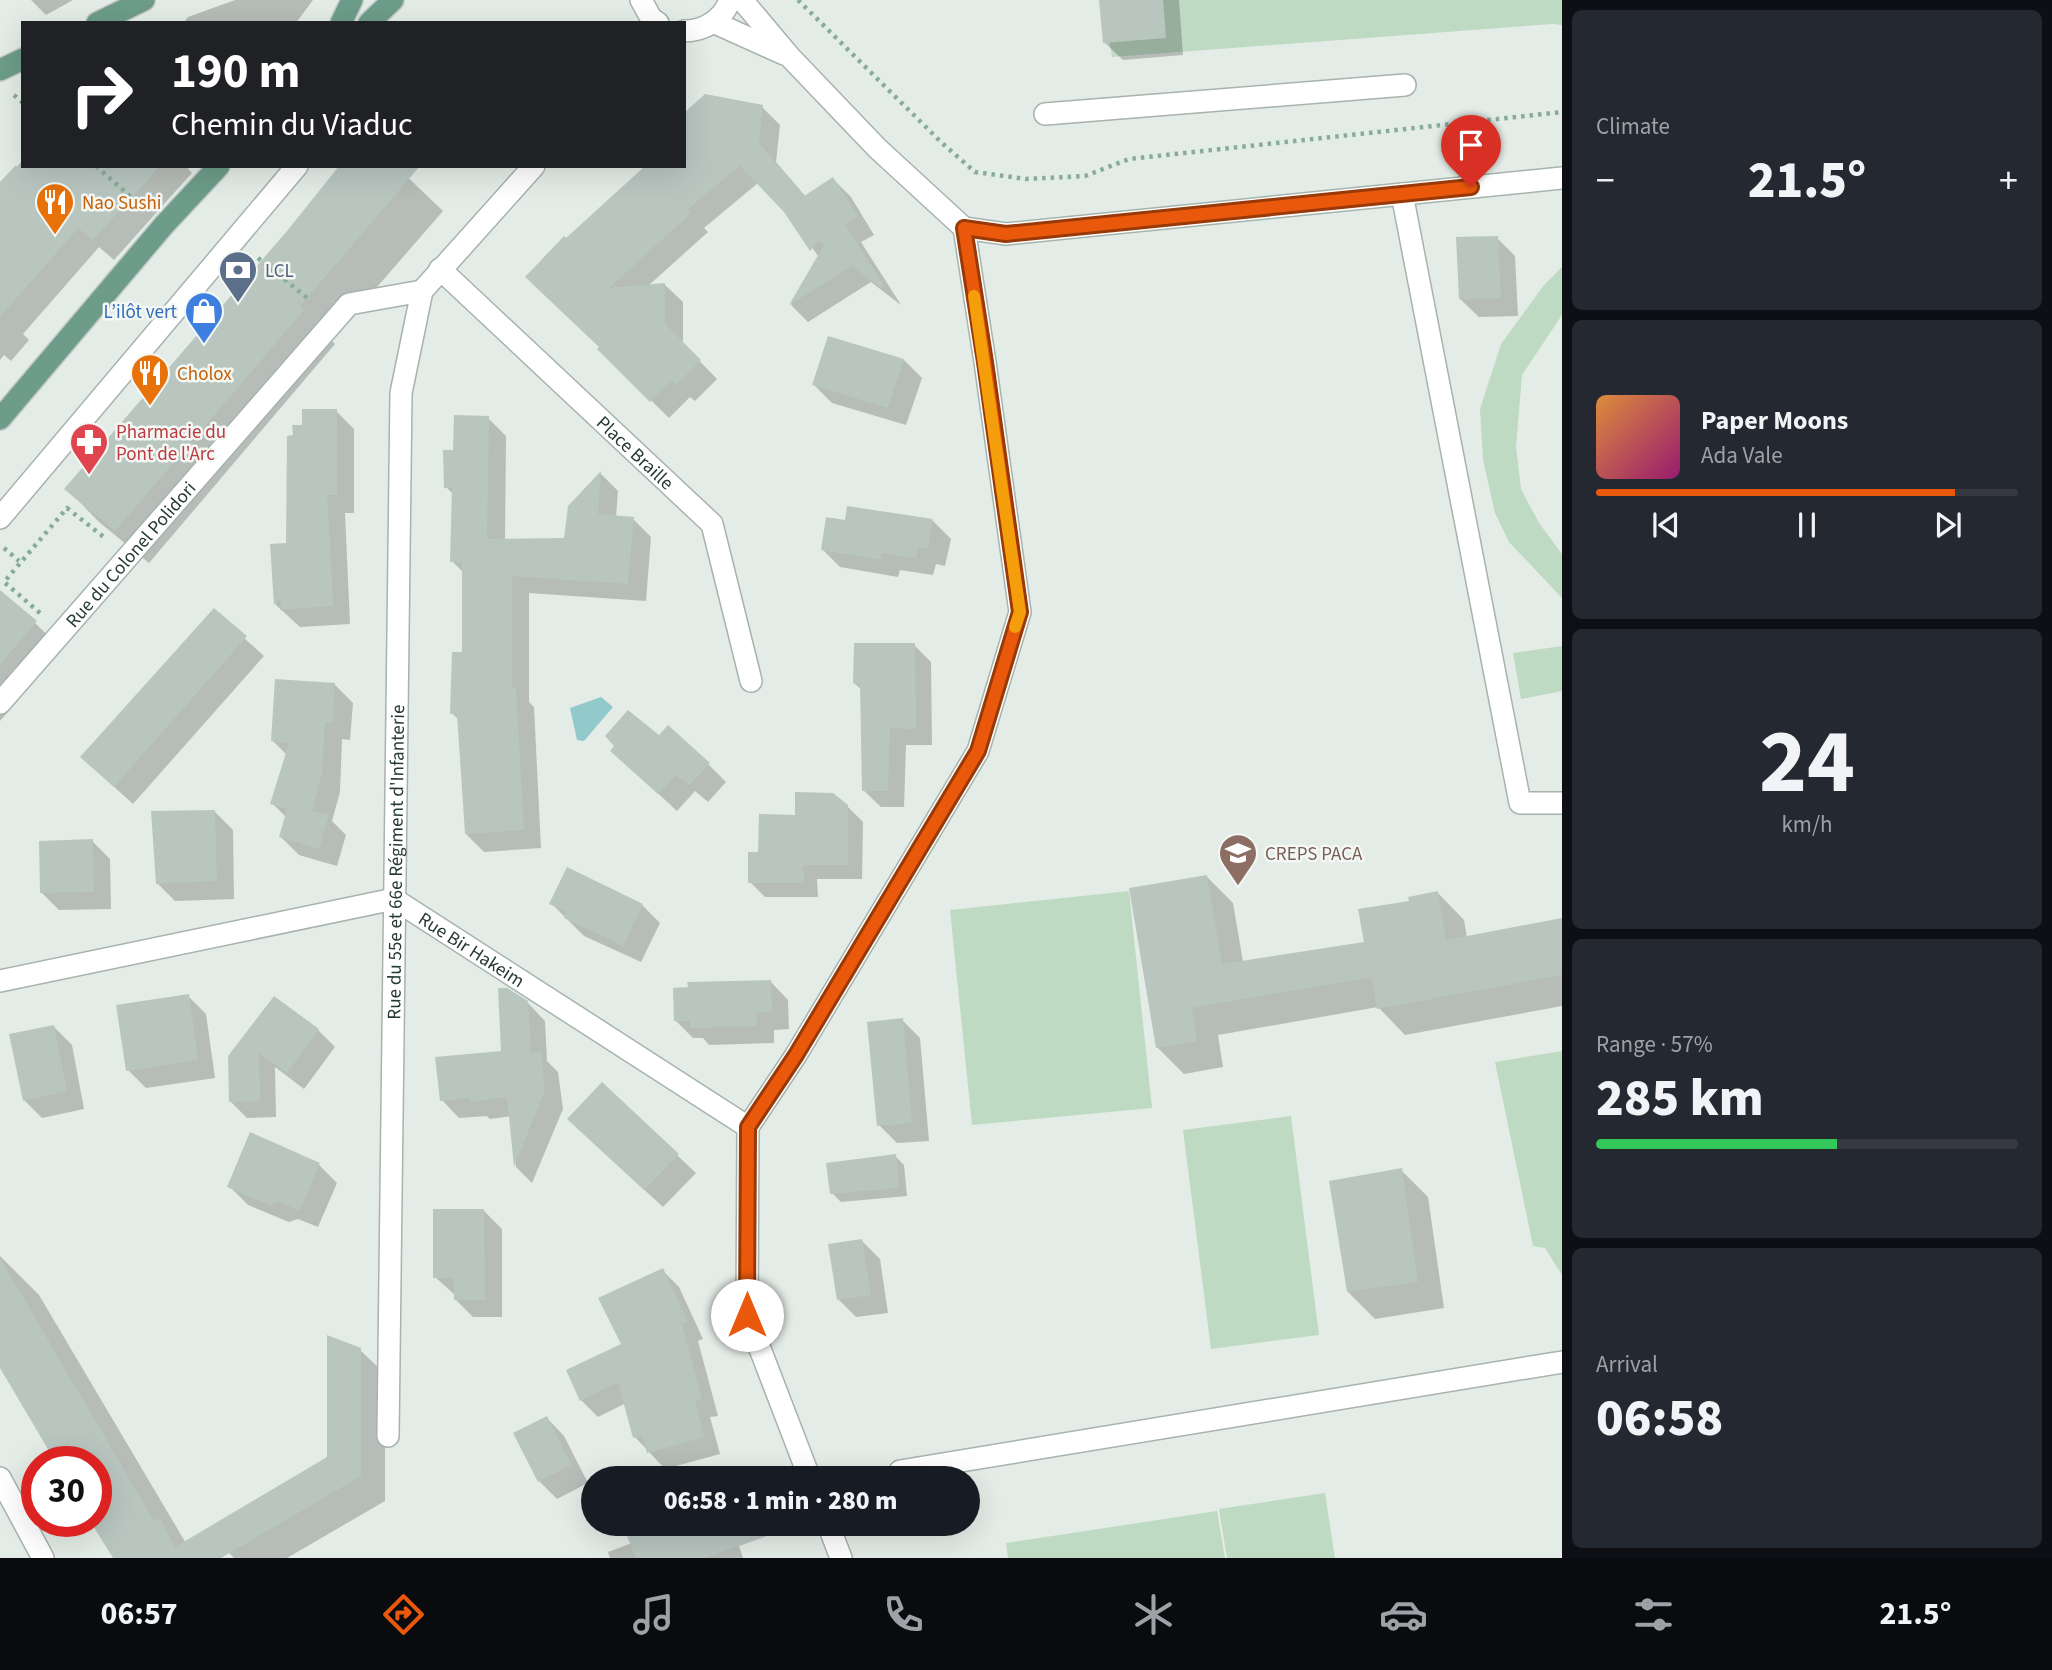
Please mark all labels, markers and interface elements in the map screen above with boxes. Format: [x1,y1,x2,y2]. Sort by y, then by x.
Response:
text: 190 m [171,37,300,107]
icon: right [56,49,147,140]
text: Chemin du Viaduc [171,102,413,148]
text: Climate [1596,110,1670,143]
pin [1441,115,1501,187]
icon: arrive [1452,126,1490,164]
text: 21.5° [1748,144,1866,218]
text: − [1596,154,1615,208]
text: + [1999,154,2018,208]
restaurant icon: Nao Sushi [34,181,76,236]
place label: Nao Sushi [82,190,161,217]
bank icon: LCL [217,249,259,304]
place label: LCL [265,258,294,285]
shop icon: L’ilôt vert [183,290,225,345]
place label: L’ilôt vert [104,299,178,326]
restaurant icon: Cholox [129,352,171,407]
place label: Cholox [177,361,232,388]
text: Paper Moons [1701,402,1848,439]
street label: Place Braille [590,410,679,497]
place label: Pharmacie du Pont de l'Arc [116,419,226,468]
pharmacy icon: Pharmacie du Pont de l'Arc [68,421,110,476]
text: Ada Vale [1701,439,1783,472]
street label: Rue du Colonel Polidori [60,476,203,634]
icon: previous [1647,506,1685,544]
icon: pause [1788,506,1826,544]
icon: next [1929,506,1967,544]
text: 24 [1759,698,1855,827]
street label: Rue du 55e et 66e Régiment d'Infanterie [381,704,412,1020]
text: km/h [1781,808,1833,841]
school or university icon: CREPS PACA [1217,832,1259,887]
place label: CREPS PACA [1265,841,1363,868]
street label: Rue Bir Hakeim [413,906,529,995]
text: Range · 57% [1596,1028,1713,1061]
text: 285 km [1596,1062,1764,1136]
position arrow [710,1278,784,1352]
text: Arrival [1596,1348,1658,1381]
text: 06:58 [1596,1382,1723,1456]
speed limit sign: 30 [21,1446,112,1537]
text: 06:58 · 1 min · 280 m [664,1482,897,1519]
icon: directions [379,1590,428,1639]
icon: music [629,1590,678,1639]
icon: phone [879,1590,928,1639]
icon: climate [1129,1590,1178,1639]
icon: car [1379,1590,1428,1639]
icon: filters [1629,1590,1678,1639]
text: 06:57 [101,1591,178,1637]
text: 21.5° [1879,1591,1951,1637]

